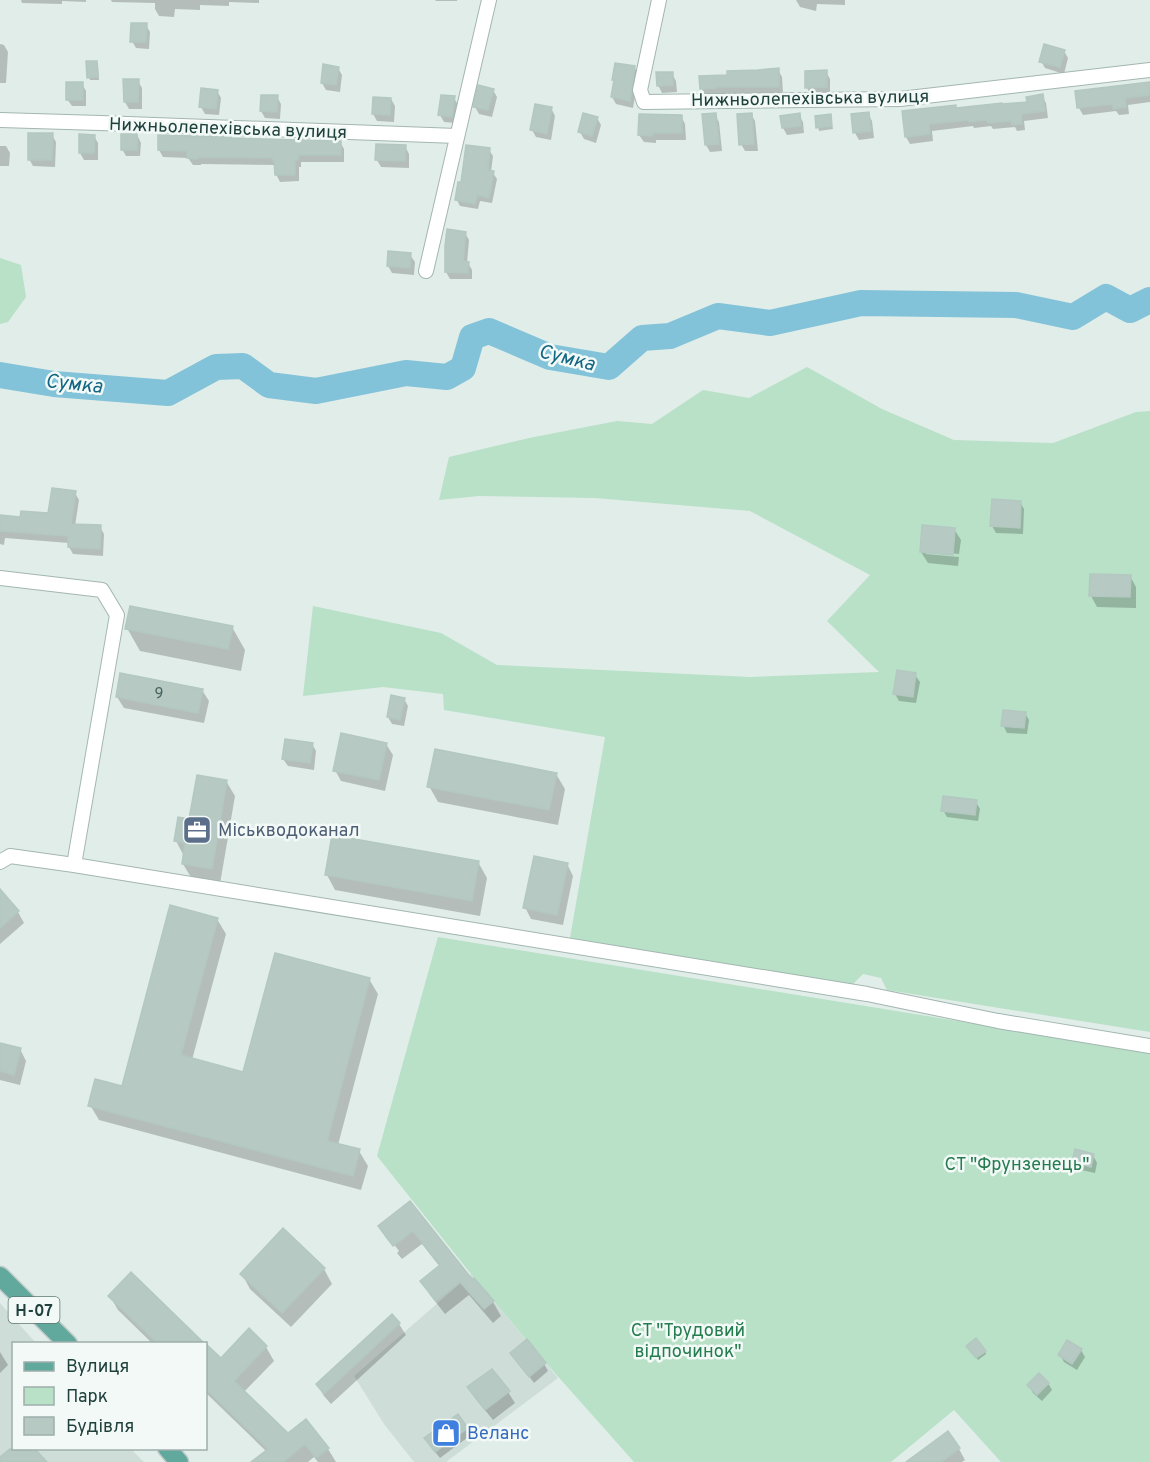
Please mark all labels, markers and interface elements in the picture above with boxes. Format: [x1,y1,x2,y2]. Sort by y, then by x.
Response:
street label: Нижньолепехівська вулиця [691,86,929,113]
street label: Нижньолепехівська вулиця [108,114,347,145]
water label: Сумка [536,339,598,379]
water label: Сумка [44,369,104,401]
house number: 9 [155,685,163,704]
office icon: Міськводоканал [181,814,213,846]
place label: Міськводоканал [218,820,359,843]
park label: СТ "Фрунзенець" [944,1154,1090,1177]
road number: Н-07 [9,1297,60,1323]
park label: СТ "Трудовий відпочинок" [631,1320,745,1364]
legend [12,1342,207,1450]
text: Вулиця [66,1356,129,1379]
text: Парк [66,1386,108,1409]
text: Будівля [66,1416,134,1439]
shop icon: Веланс [430,1417,462,1449]
place label: Веланс [467,1423,529,1446]

